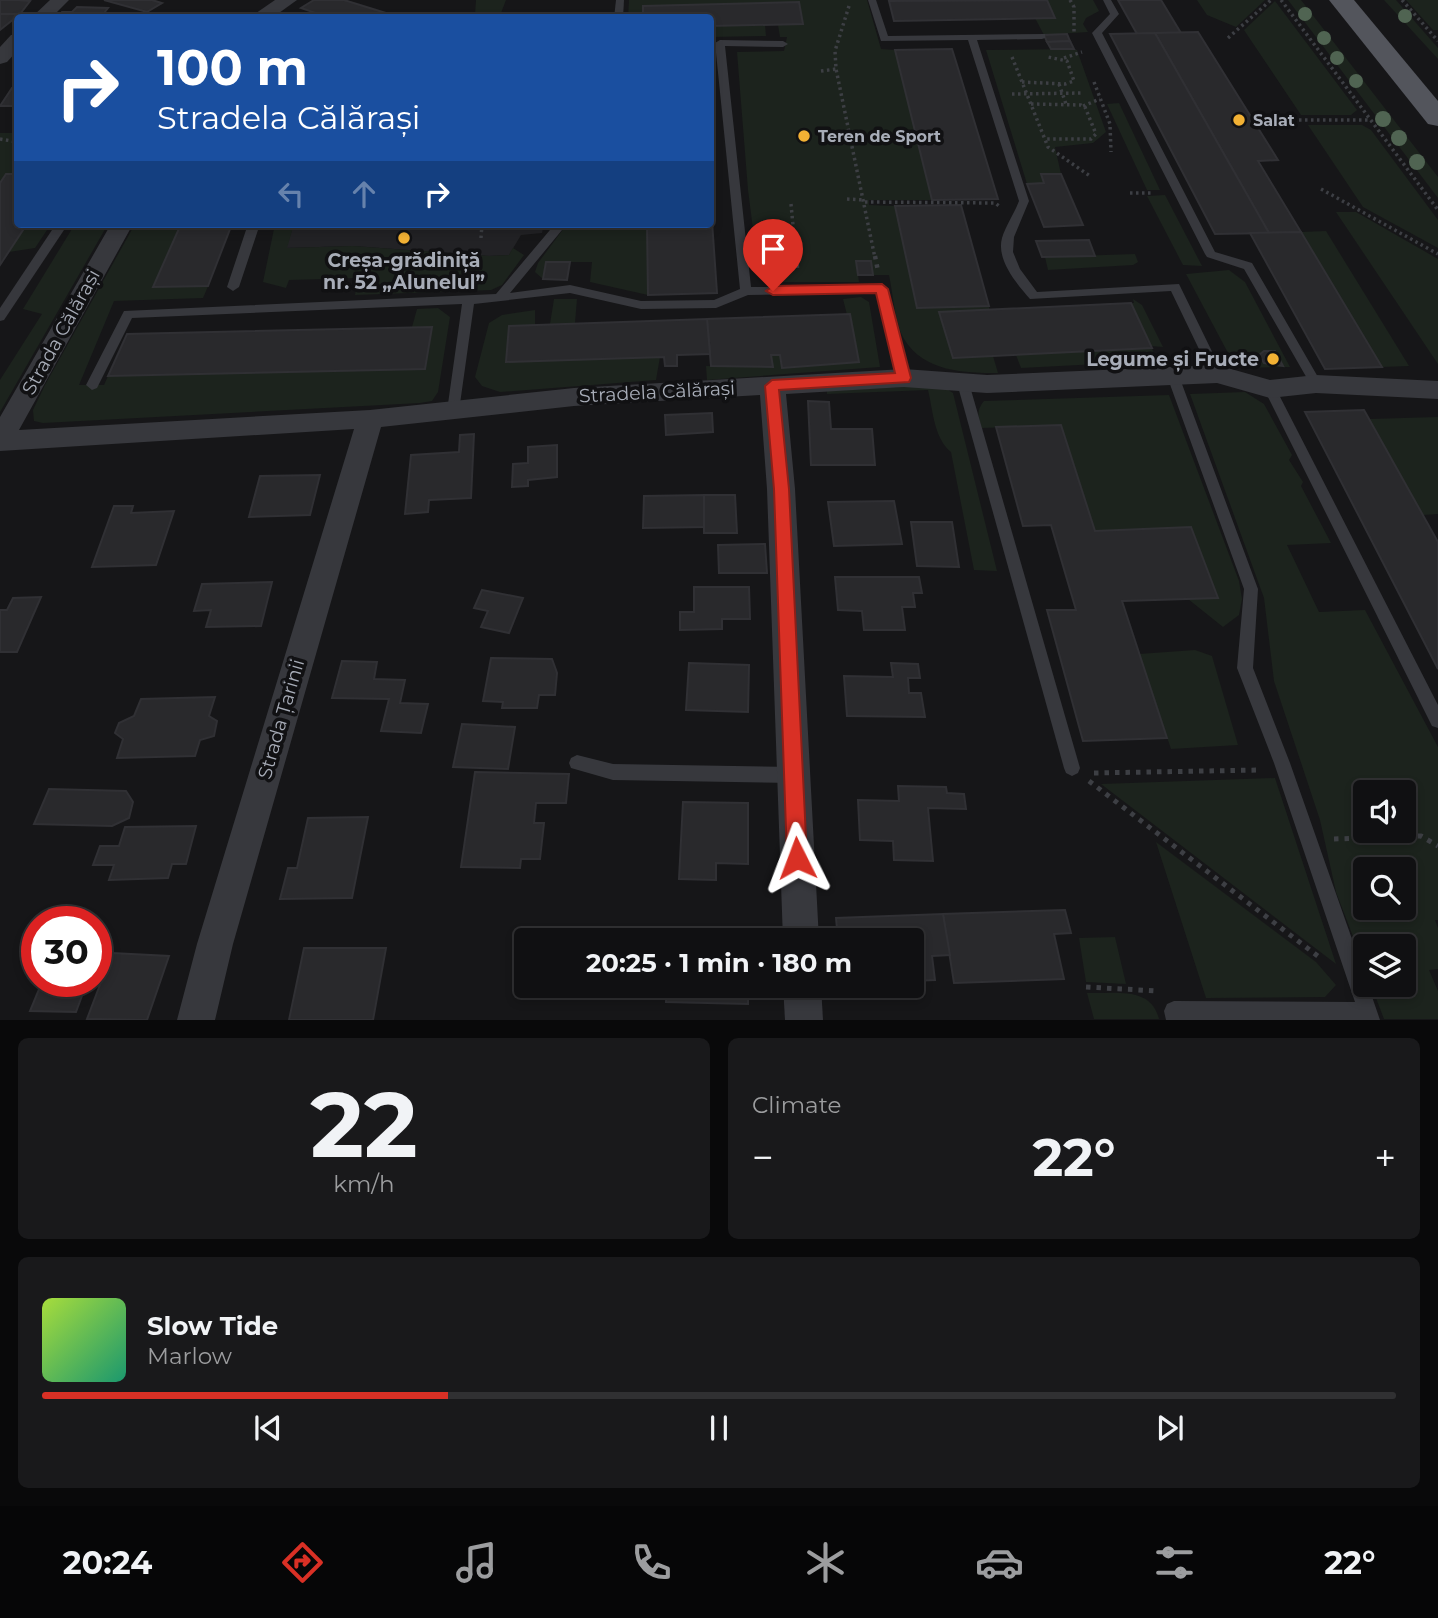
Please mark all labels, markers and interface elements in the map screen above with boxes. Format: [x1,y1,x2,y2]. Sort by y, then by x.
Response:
text: 100 m [157,38,308,97]
icon: right [42,42,133,133]
text: Stradela Călărași [157,98,420,137]
place label: Salat [1253,111,1295,130]
marker: Salat [1231,112,1247,128]
place label: Teren de Sport [818,127,941,146]
marker: Teren de Sport [796,128,812,144]
icon: left [272,175,310,213]
icon: ahead [345,175,383,213]
icon: right [418,175,456,213]
pin [743,219,803,291]
marker: Creșa-grădiniță nr. 52 „Alunelul” [396,230,412,246]
icon: arrive [754,230,792,268]
place label: Creșa-grădiniță nr. 52 „Alunelul” [323,249,485,294]
street label: Strada Călărași [17,265,106,399]
place label: Legume și Fructe [1086,348,1259,372]
marker: Legume și Fructe [1265,351,1281,367]
street label: Stradela Călărași [578,376,736,409]
street label: Strada Țarinii [253,656,310,782]
map controls [1353,780,1416,997]
button: sound [1353,780,1416,843]
position arrow [760,821,834,895]
button: search [1353,857,1416,920]
speed limit sign: 30 [21,906,112,997]
button: layers [1353,934,1416,997]
text: 20:25 · 1 min · 180 m [586,947,852,979]
text: 22 [310,1069,418,1180]
text: Climate [752,1091,841,1119]
text: 22° [1032,1126,1116,1189]
text: − [752,1134,774,1181]
text: + [1374,1134,1396,1181]
text: km/h [333,1170,395,1198]
text: Slow Tide [147,1310,278,1342]
text: Marlow [147,1342,232,1370]
icon: previous [249,1409,287,1447]
icon: pause [700,1409,738,1447]
icon: next [1151,1409,1189,1447]
icon: directions [278,1538,327,1587]
icon: music [452,1538,501,1587]
icon: phone [627,1538,676,1587]
icon: climate [801,1538,850,1587]
icon: car [975,1538,1024,1587]
icon: filters [1150,1538,1199,1587]
text: 20:24 [63,1543,152,1582]
text: 22° [1324,1543,1375,1582]

